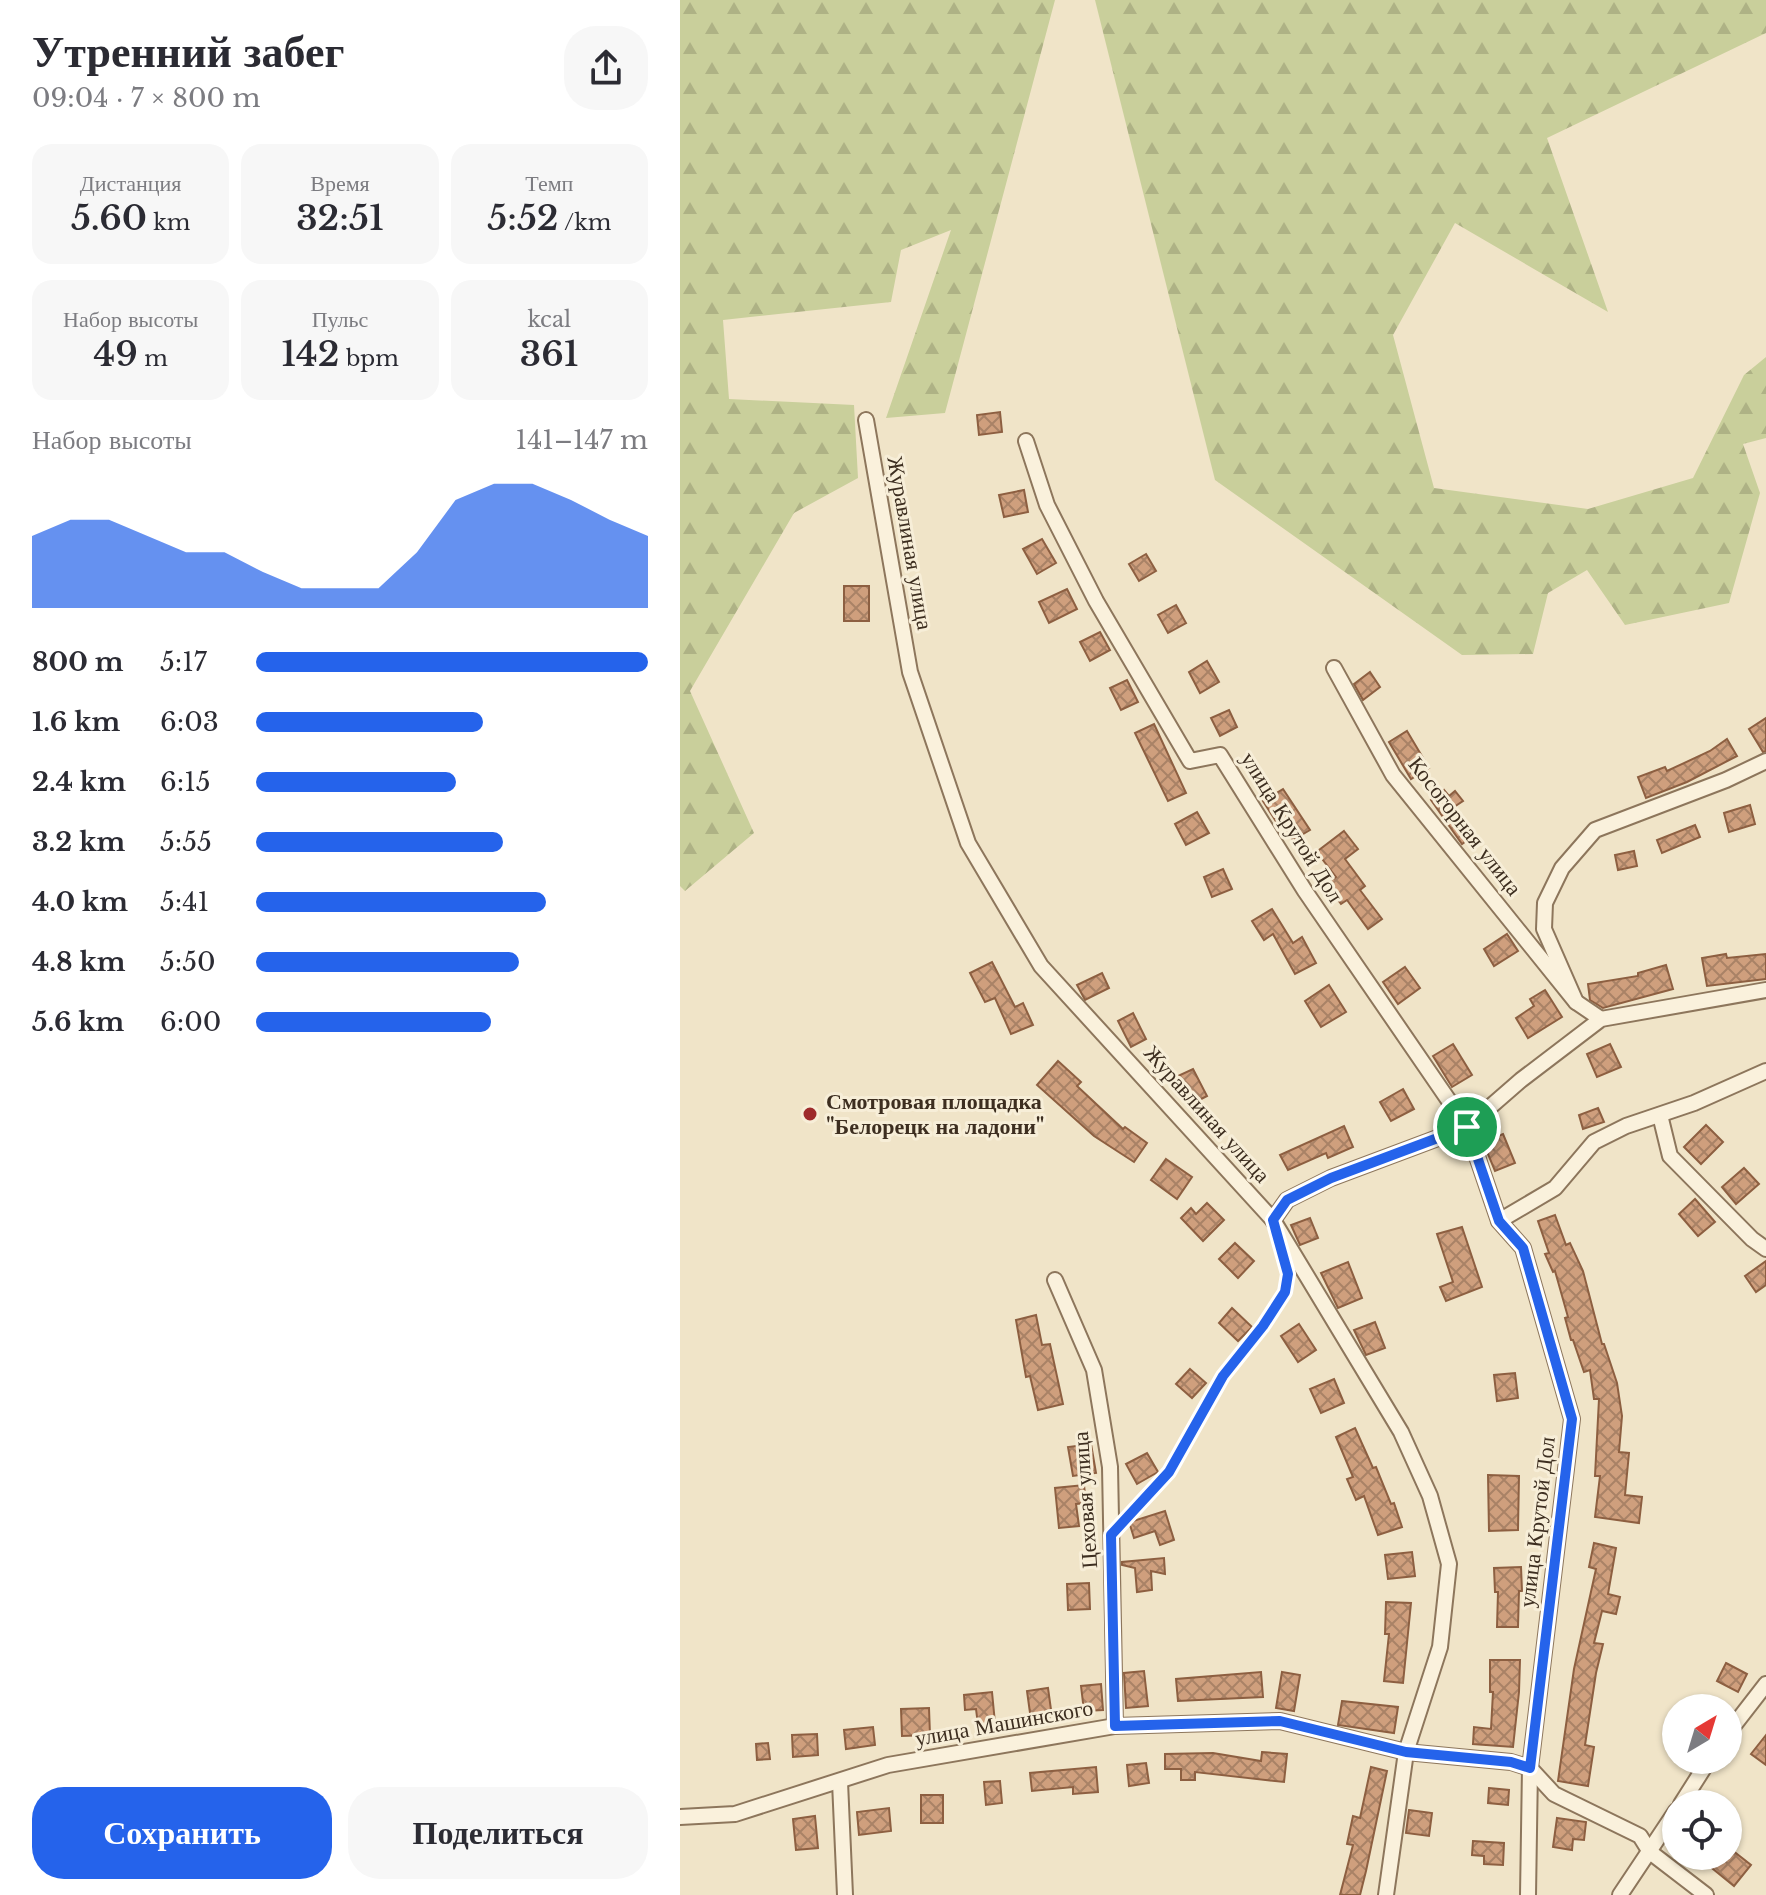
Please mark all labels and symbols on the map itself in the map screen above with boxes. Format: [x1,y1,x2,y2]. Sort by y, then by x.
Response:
street label: Журавлиная улица [881,454,939,632]
street label: улица Крутой Дол [1235,747,1349,907]
street label: Косогорная улица [1402,751,1528,901]
street label: Журавлиная улица [1138,1040,1276,1188]
place label: Смотровая площадка "Белорецк на ладони" [826,1088,1044,1140]
pin [1433,1093,1501,1161]
marker: Смотровая площадка "Белорецк на ладони" [801,1105,819,1123]
street label: Цеховая улица [1067,1430,1103,1569]
street label: улица Крутой Дол [1513,1435,1561,1609]
street label: улица Машинского [913,1694,1095,1752]
north arrow [1662,1694,1742,1774]

